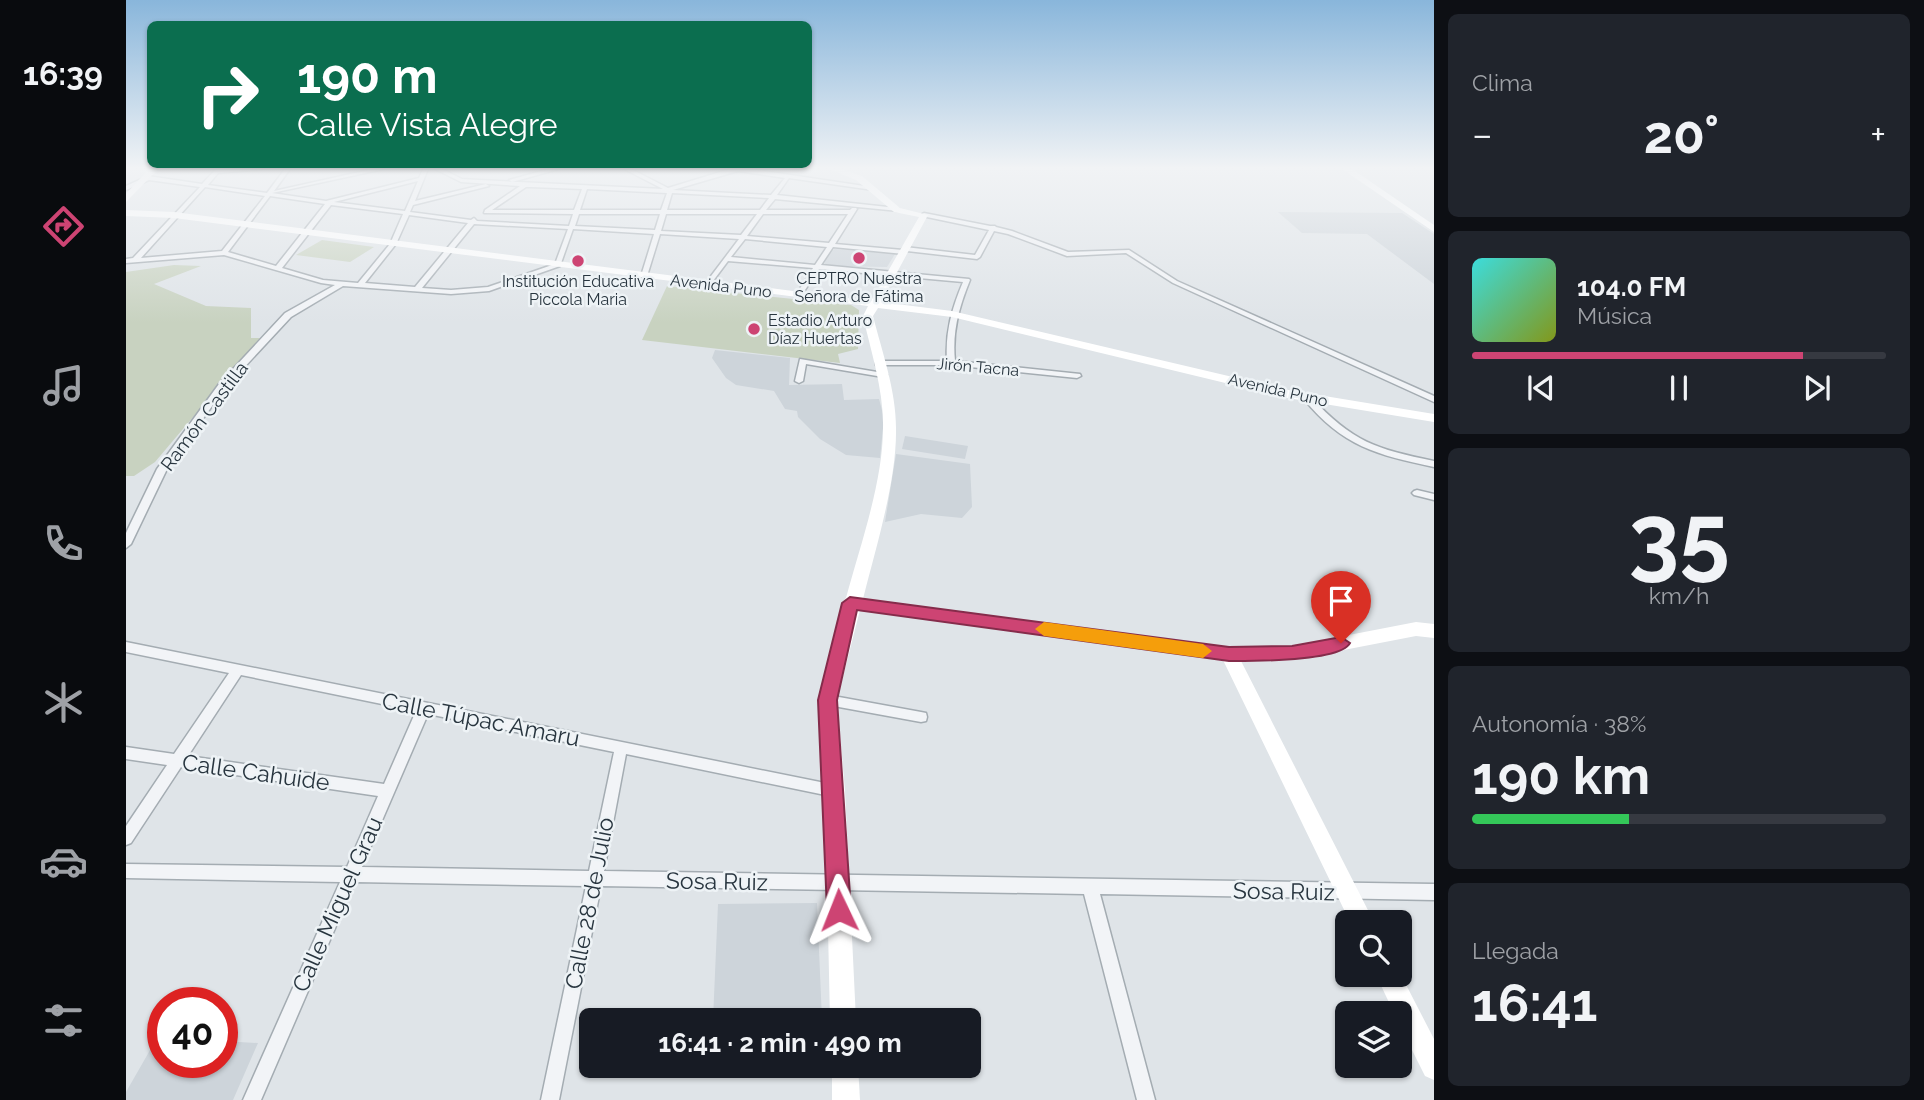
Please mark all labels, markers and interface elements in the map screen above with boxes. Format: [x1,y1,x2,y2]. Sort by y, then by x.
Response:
text: 190 m [297,47,438,104]
icon: right [182,49,273,140]
text: 16:39 [23,55,103,92]
text: Clima [1472,69,1533,96]
text: 20° [1644,104,1719,165]
text: Calle Vista Alegre [297,106,558,143]
text: − [1472,112,1492,157]
text: + [1870,112,1886,157]
icon: directions [39,202,88,251]
marker: CEPTRO Nuestra Señora de Fátima [851,250,867,266]
marker: Institución Educativa Piccola Maria [570,253,586,269]
place label: CEPTRO Nuestra Señora de Fátima [794,269,924,306]
street label: Avenida Puno [669,270,773,302]
place label: Institución Educativa Piccola Maria [502,272,654,309]
text: 104.0 FM [1577,272,1686,302]
text: Música [1577,302,1652,329]
place label: Estadio Arturo Díaz Huertas [768,311,872,348]
marker: Estadio Arturo Díaz Huertas [746,321,762,337]
street label: Jirón Tacna [936,354,1020,380]
street label: Ramón Castilla [156,357,252,475]
icon: music [39,361,88,410]
street label: Avenida Puno [1226,369,1330,411]
icon: previous [1522,369,1560,407]
icon: pause [1660,369,1698,407]
icon: next [1798,369,1836,407]
text: 35 [1628,483,1730,590]
icon: phone [39,519,88,568]
pin [1311,571,1371,643]
icon: arrive [1322,582,1360,620]
text: km/h [1649,582,1709,609]
icon: climate [39,678,88,727]
street label: Calle Túpac Amaru [380,687,582,751]
text: Autonomía · 38% [1472,710,1646,737]
text: 190 km [1472,745,1650,806]
street label: Calle Cahuide [181,748,331,796]
street label: Calle Miguel Grau [286,812,388,996]
street label: Calle 28 de Julio [559,815,619,991]
icon: car [39,837,88,886]
street label: Sosa Ruiz [666,867,768,895]
position arrow [802,873,876,947]
street label: Sosa Ruiz [1233,877,1335,905]
map controls [1335,910,1412,1078]
button: search [1335,910,1412,987]
text: Llegada [1472,937,1559,964]
text: 16:41 [1472,972,1597,1033]
speed limit sign: 40 [147,987,238,1078]
icon: filters [39,996,88,1045]
button: layers [1335,1001,1412,1078]
text: 16:41 · 2 min · 490 m [658,1028,902,1058]

